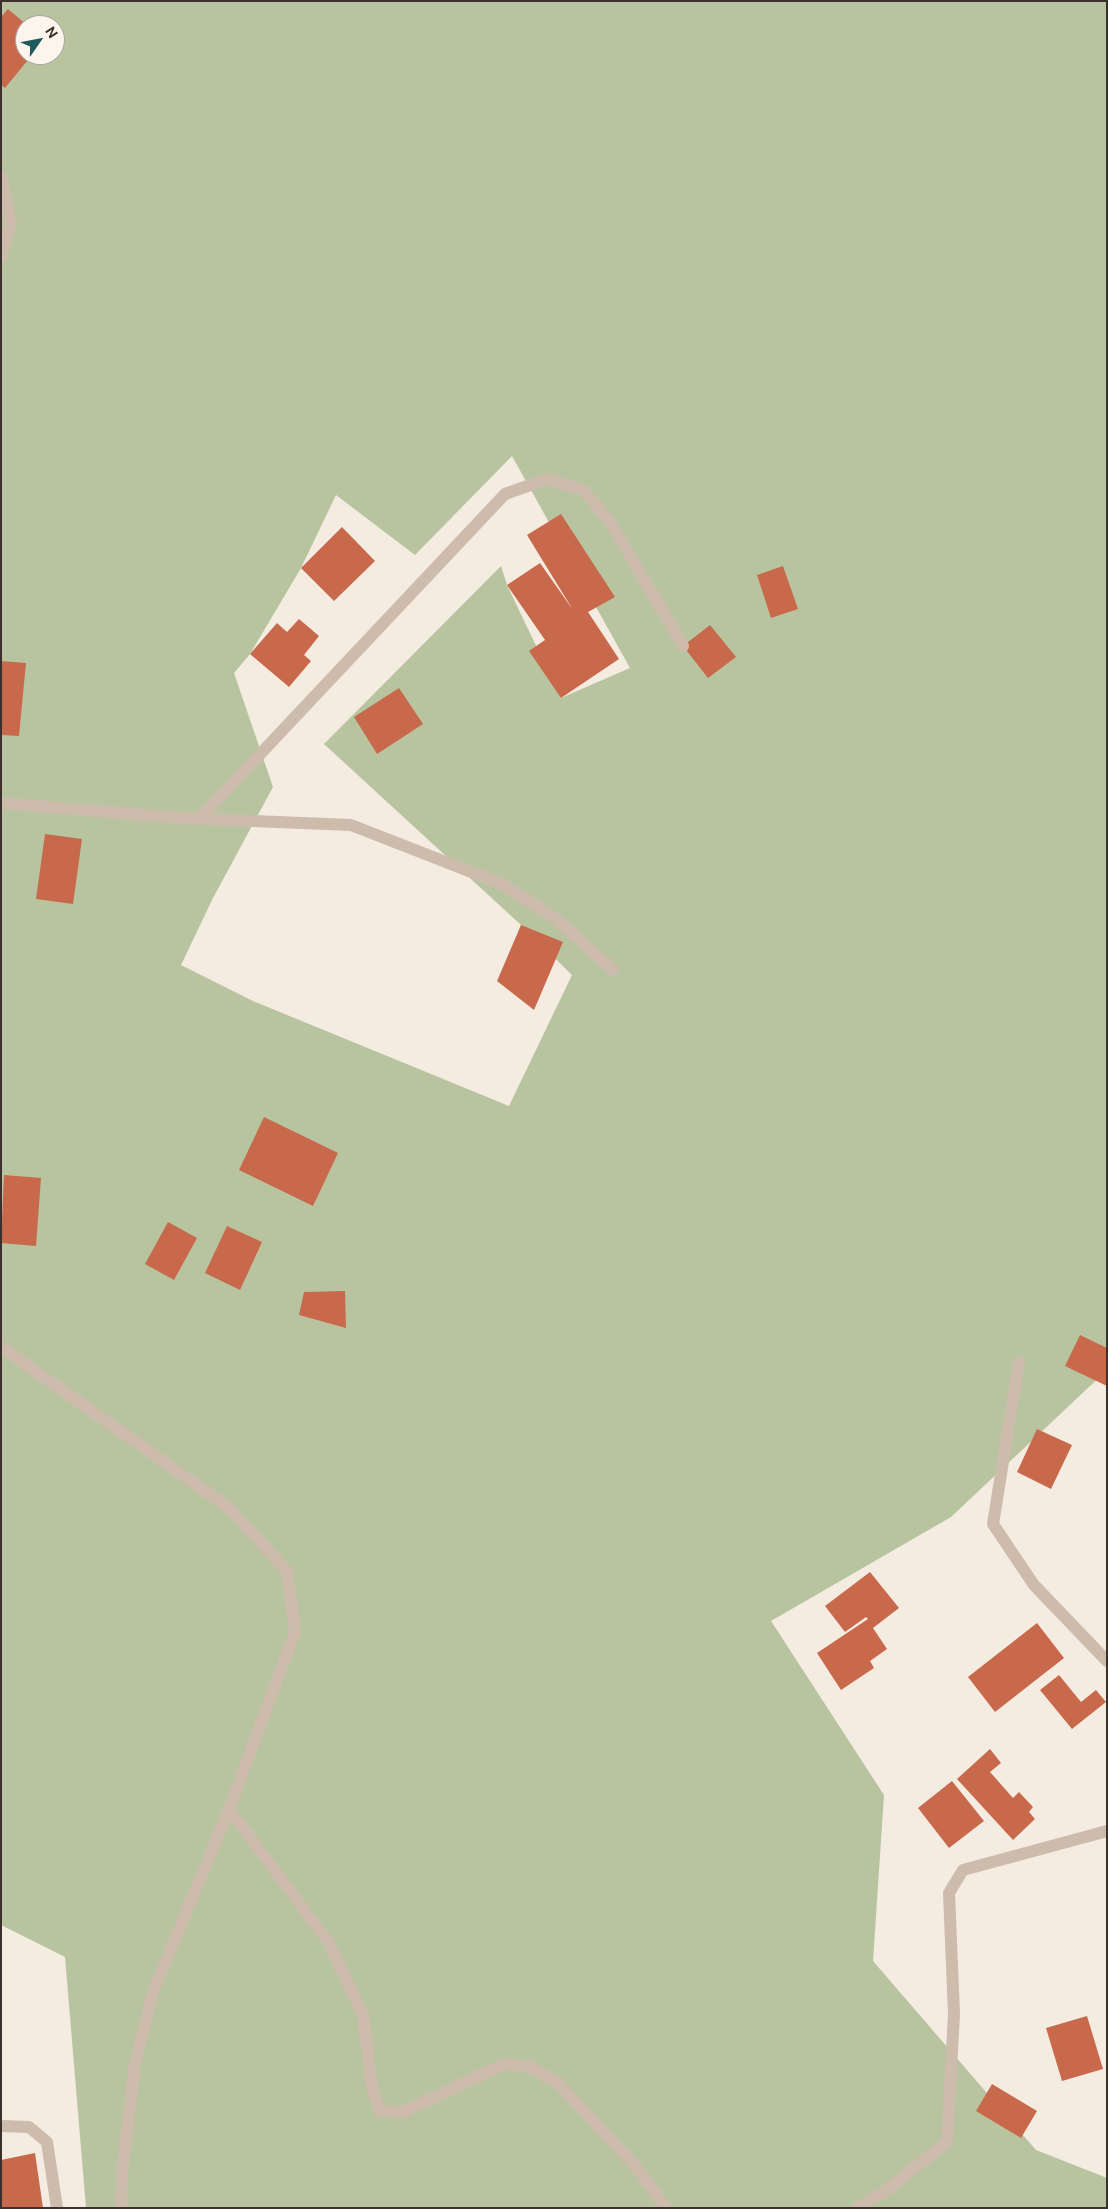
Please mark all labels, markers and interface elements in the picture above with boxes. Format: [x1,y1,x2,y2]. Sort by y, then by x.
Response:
north arrow [15,15,65,65]
text: N [41,23,62,42]

